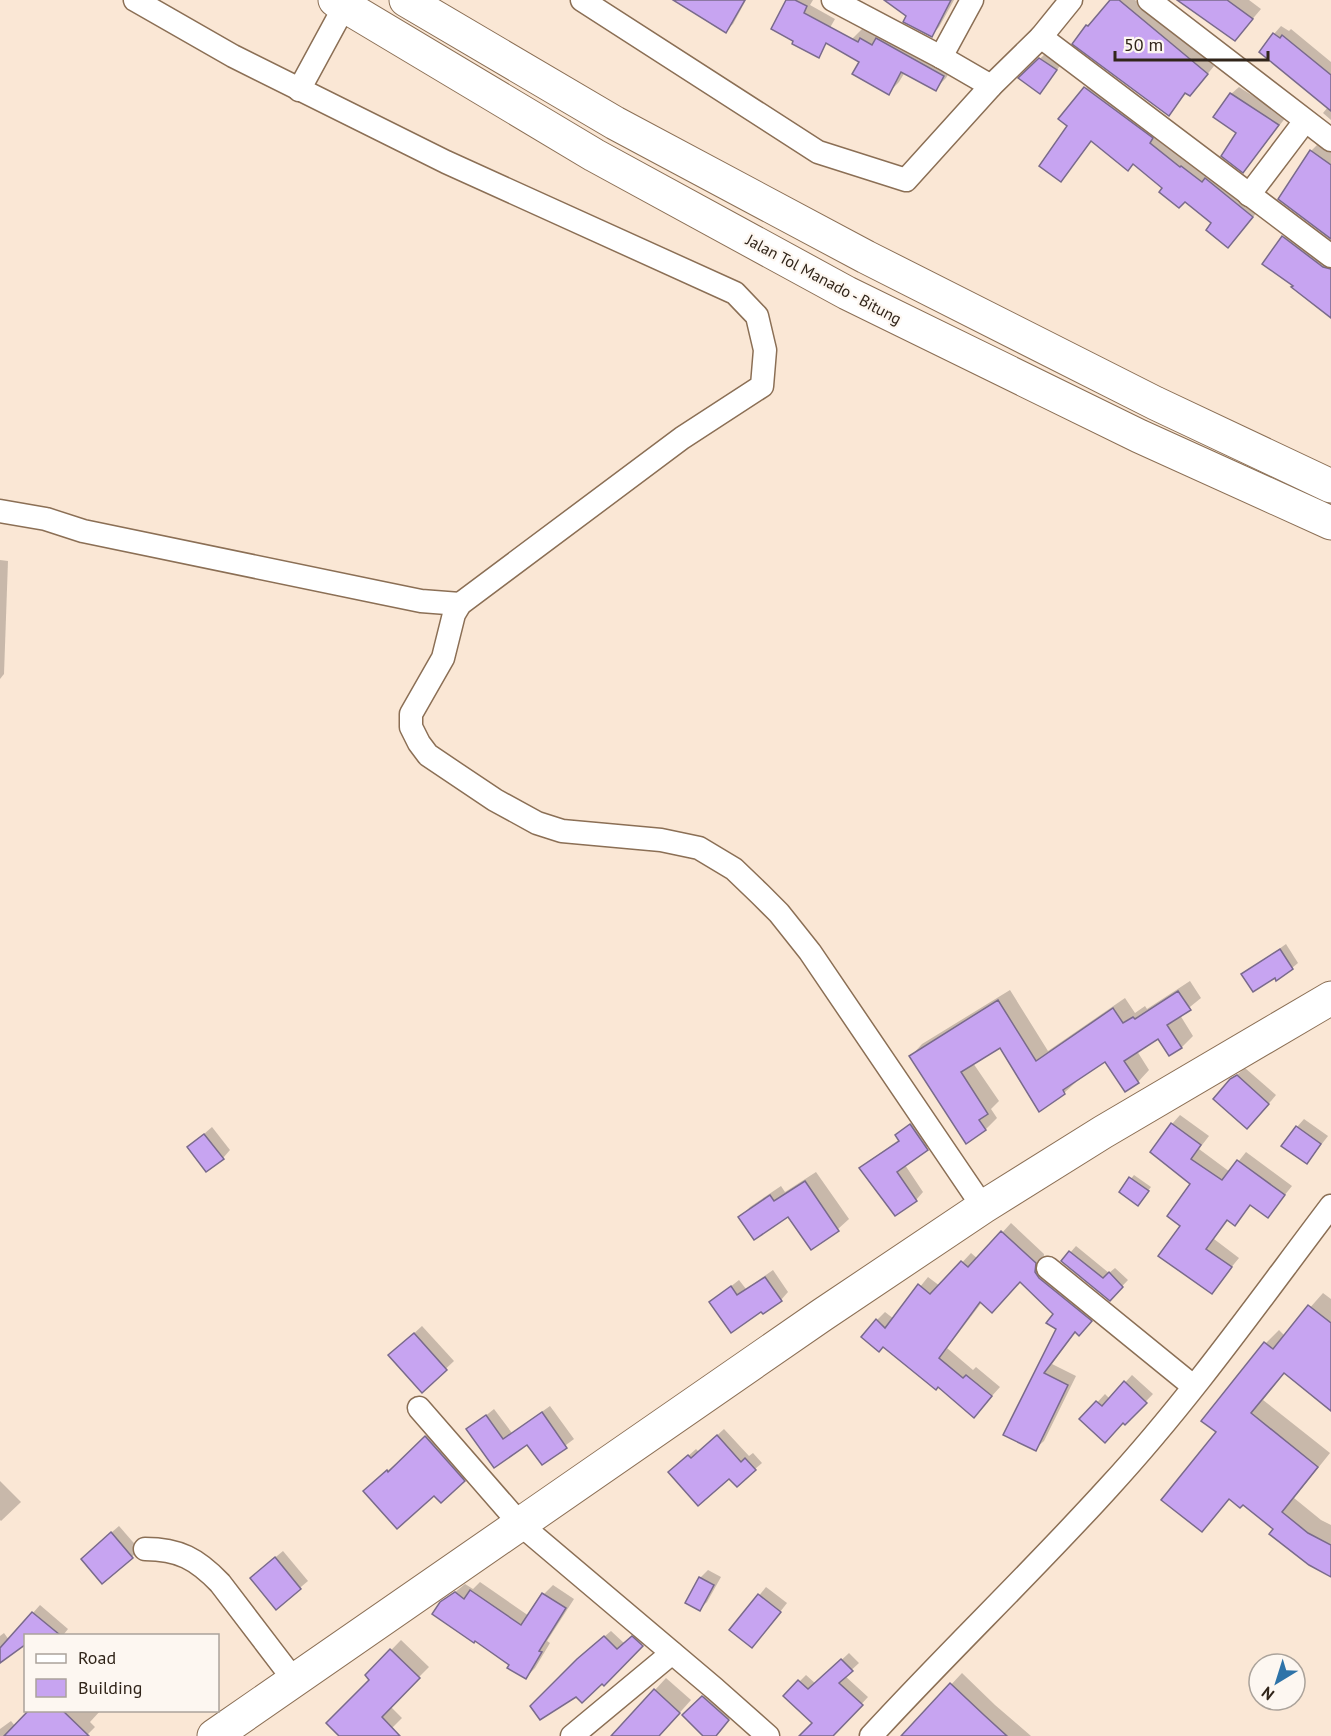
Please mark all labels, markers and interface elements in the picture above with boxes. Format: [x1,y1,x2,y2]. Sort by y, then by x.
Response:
scale bar [1115,24,1268,62]
text: 50 m [1124,33,1163,56]
street label: Jalan Tol Manado - Bitung [742,229,905,329]
legend [24,1634,219,1712]
text: Road [78,1646,116,1669]
north arrow [1247,1652,1307,1712]
text: Building [78,1676,142,1699]
text: N [1257,1683,1278,1705]

